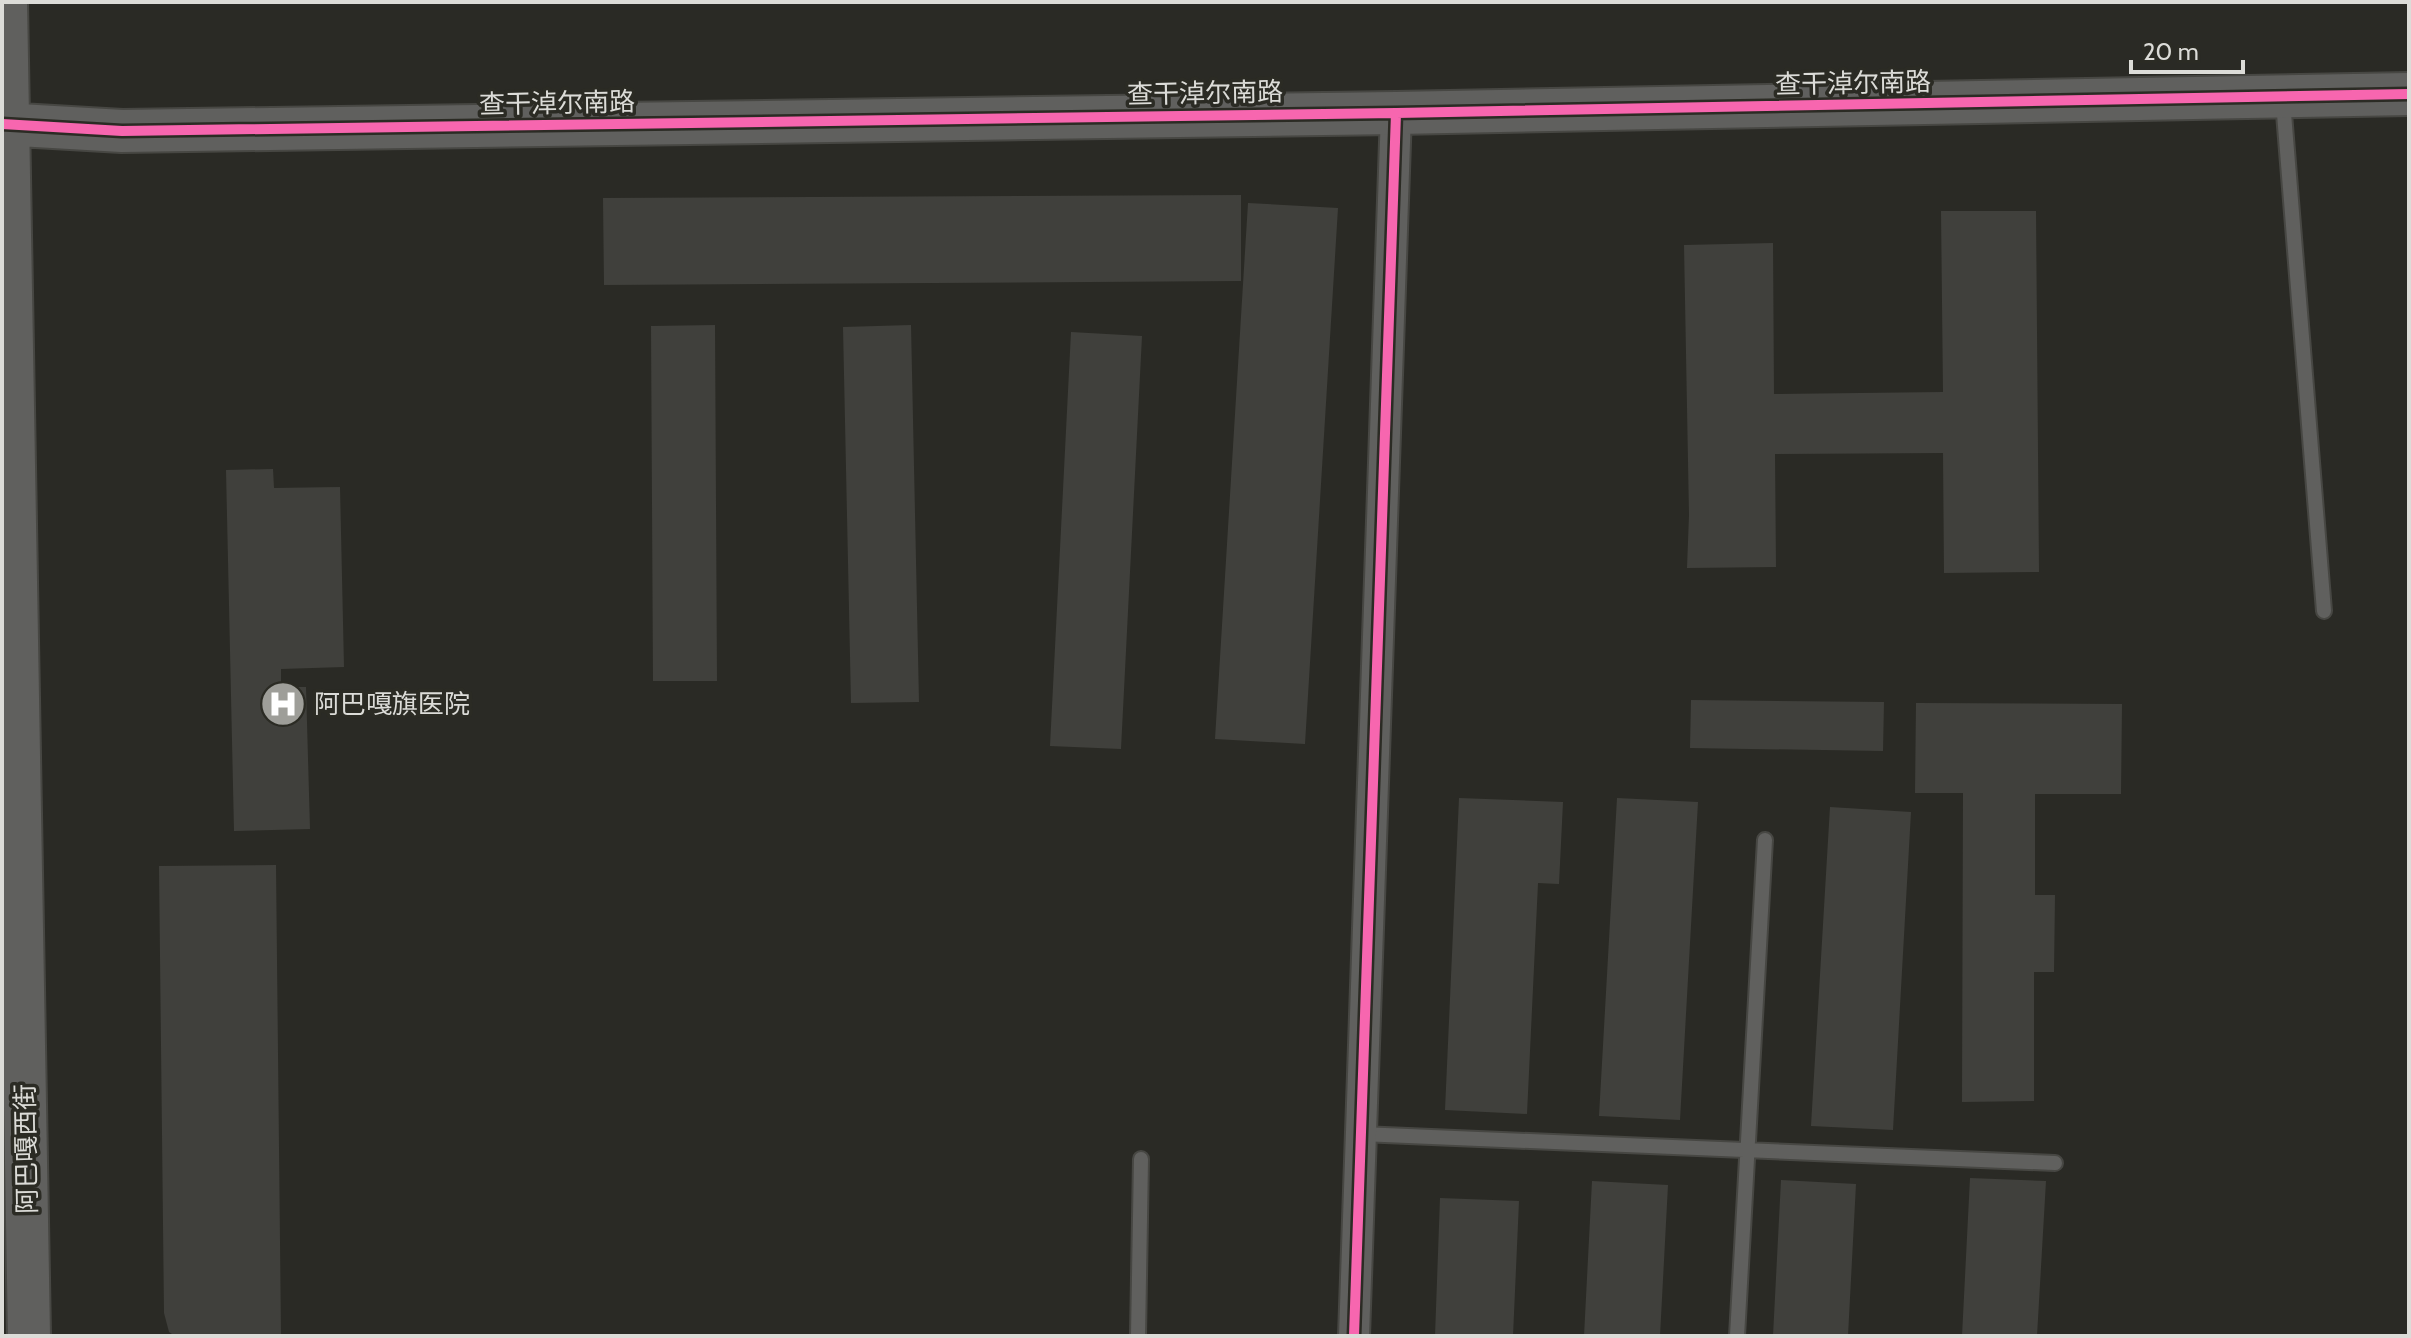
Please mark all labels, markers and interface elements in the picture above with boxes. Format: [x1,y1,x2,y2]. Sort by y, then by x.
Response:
scale bar [2131,24,2243,74]
text: 20 m [2143,37,2199,66]
street label: 查干淖尔南路 [1775,66,1931,100]
street label: 查干淖尔南路 [1127,76,1283,110]
street label: 查干淖尔南路 [479,86,635,120]
hospital icon: 阿巴嘎旗医院 [259,680,307,728]
place label: 阿巴嘎旗医院 [314,688,470,720]
street label: 阿巴嘎西街 [9,1084,43,1214]

